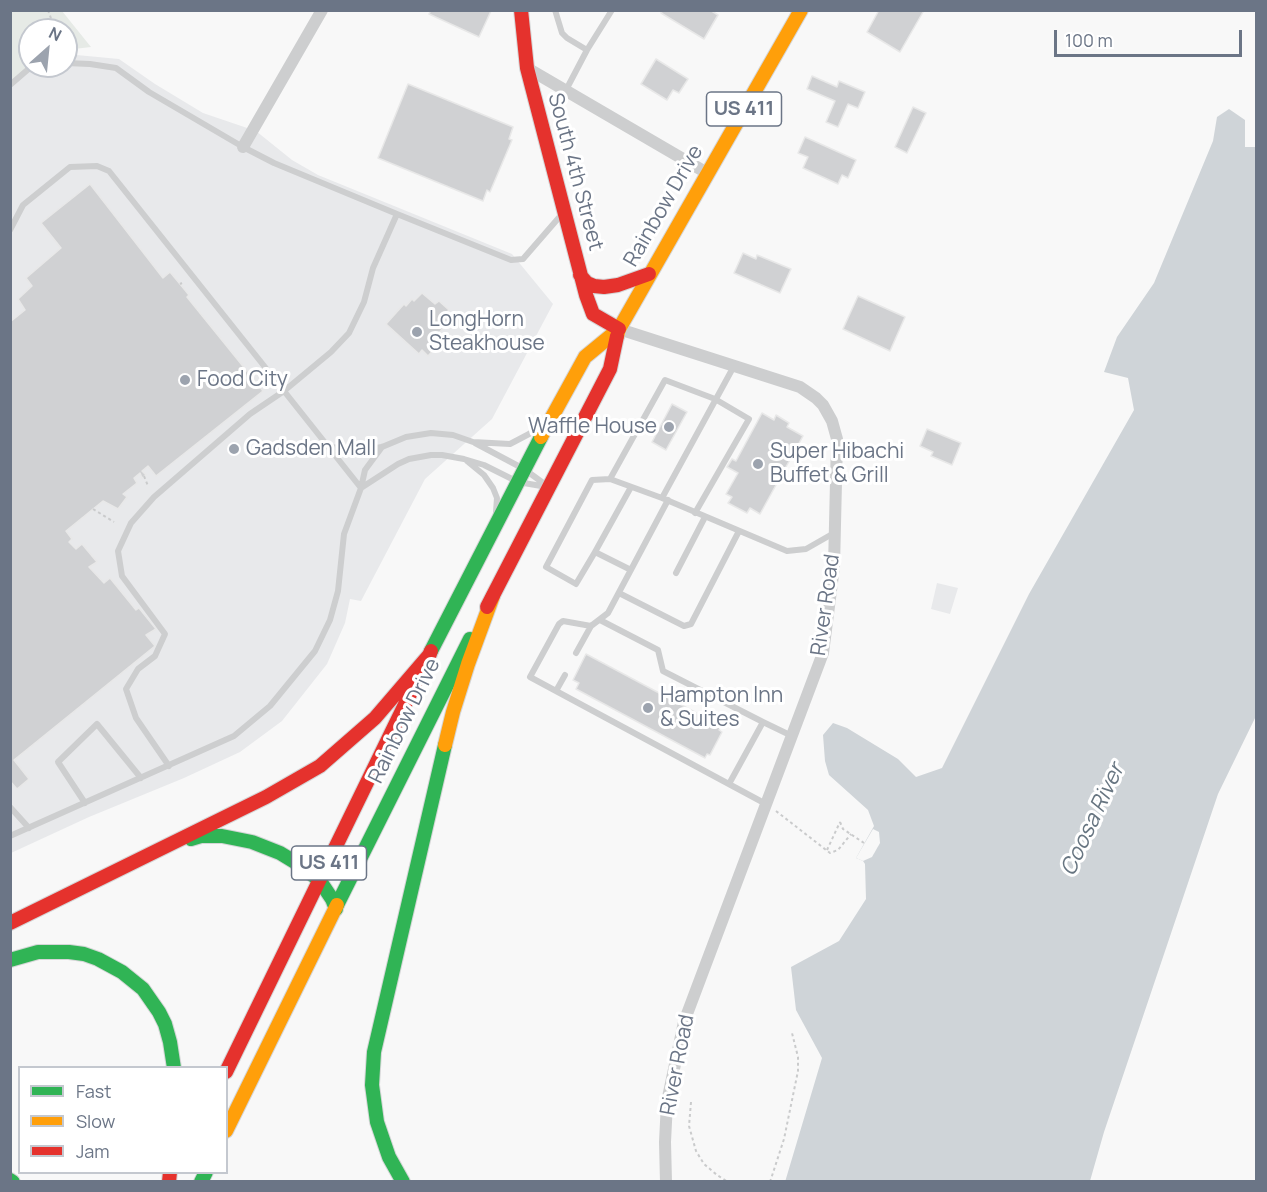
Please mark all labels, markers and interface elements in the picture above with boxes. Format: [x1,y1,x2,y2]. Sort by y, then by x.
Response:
north arrow [18,18,78,78]
scale bar [1057,18,1244,56]
text: N [45,21,65,46]
text: 100 m [1065,28,1113,52]
street label: South 4th Street [542,90,608,254]
road number: US 411 [706,92,782,126]
street label: Rainbow Drive [619,141,709,271]
place label: LongHorn Steakhouse [429,307,545,357]
marker: LongHorn Steakhouse [410,325,424,339]
place label: Food City [197,367,288,393]
marker: Food City [178,373,192,387]
place label: Waffle House [528,414,657,440]
marker: Waffle House [662,420,676,434]
place label: Gadsden Mall [246,436,376,462]
place label: Super Hibachi Buffet & Grill [770,439,904,489]
marker: Gadsden Mall [227,442,241,456]
marker: Super Hibachi Buffet & Grill [751,457,765,471]
street label: River Road [806,553,846,657]
street label: Rainbow Drive [364,654,446,788]
place label: Hampton Inn & Suites [660,683,783,733]
marker: Hampton Inn & Suites [641,701,655,715]
water label: Coosa River [1056,760,1130,880]
road number: US 411 [292,846,366,880]
street label: River Road [656,1012,700,1118]
legend [18,1066,228,1174]
text: Fast [76,1079,111,1103]
text: Slow [76,1109,115,1133]
text: Jam [76,1139,110,1163]

